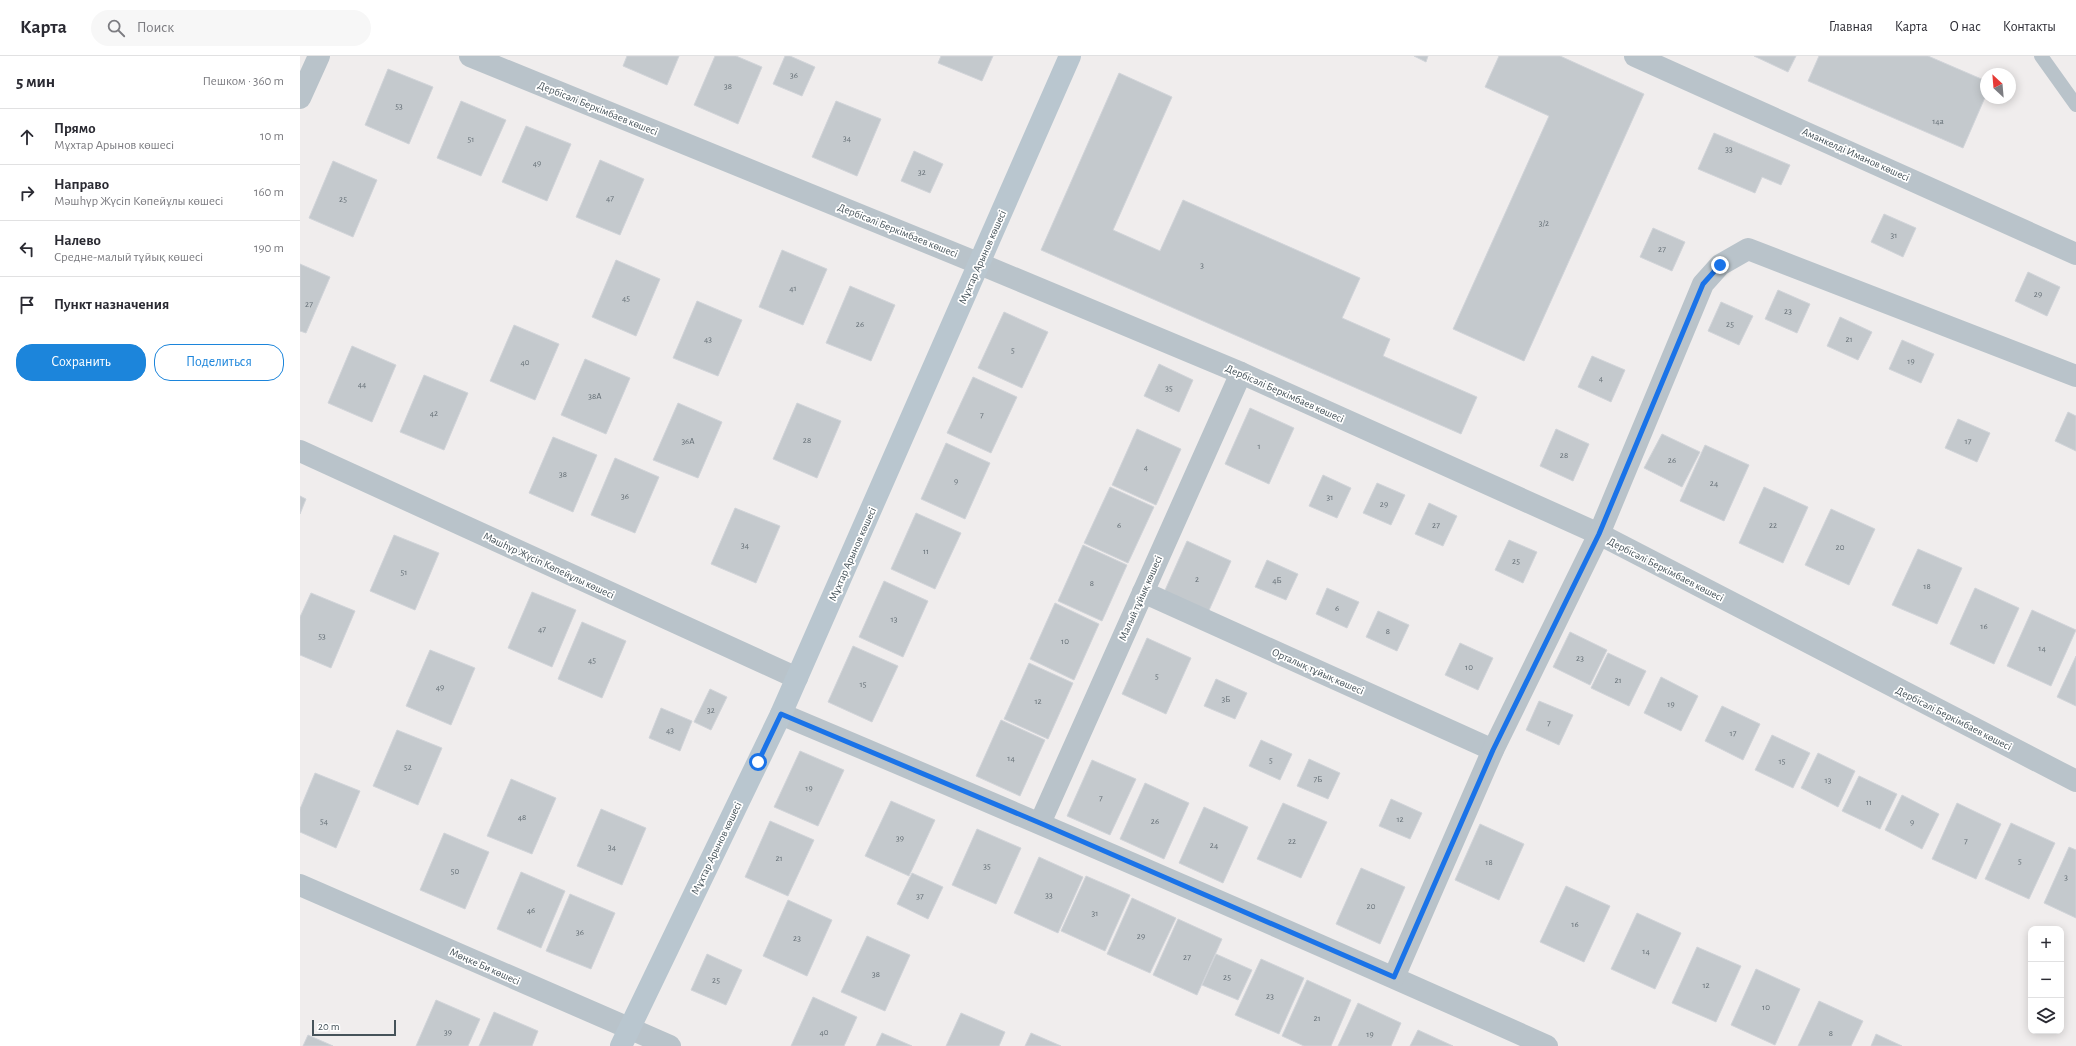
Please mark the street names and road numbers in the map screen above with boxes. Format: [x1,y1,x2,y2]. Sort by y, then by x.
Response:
street label: Дербісәлі Беркімбаев көшесі [536,79,659,138]
street label: Аманкелді Иманов көшесі [1800,126,1911,183]
street label: Дербісәлі Беркімбаев көшесі [836,201,959,260]
street label: Мұхтар Арынов көшесі [957,209,1008,306]
street label: Дербісәлі Беркімбаев көшесі [1224,362,1346,425]
street label: Мұхтар Арынов көшесі [827,506,878,603]
street label: Мәшһүр Жүсіп Көпейұлы көшесі [482,530,616,601]
street label: Дербісәлі Беркімбаев көшесі [1606,535,1725,603]
street label: Малый тұйық көшесі [1117,554,1164,642]
street label: Орталық тұйық көшесі [1270,646,1365,697]
street label: Дербісәлі Беркімбаев көшесі [1894,684,2013,752]
street label: Мұхтар Арынов көшесі [689,800,744,896]
street label: Мөңке Би көшесі [448,946,522,987]

